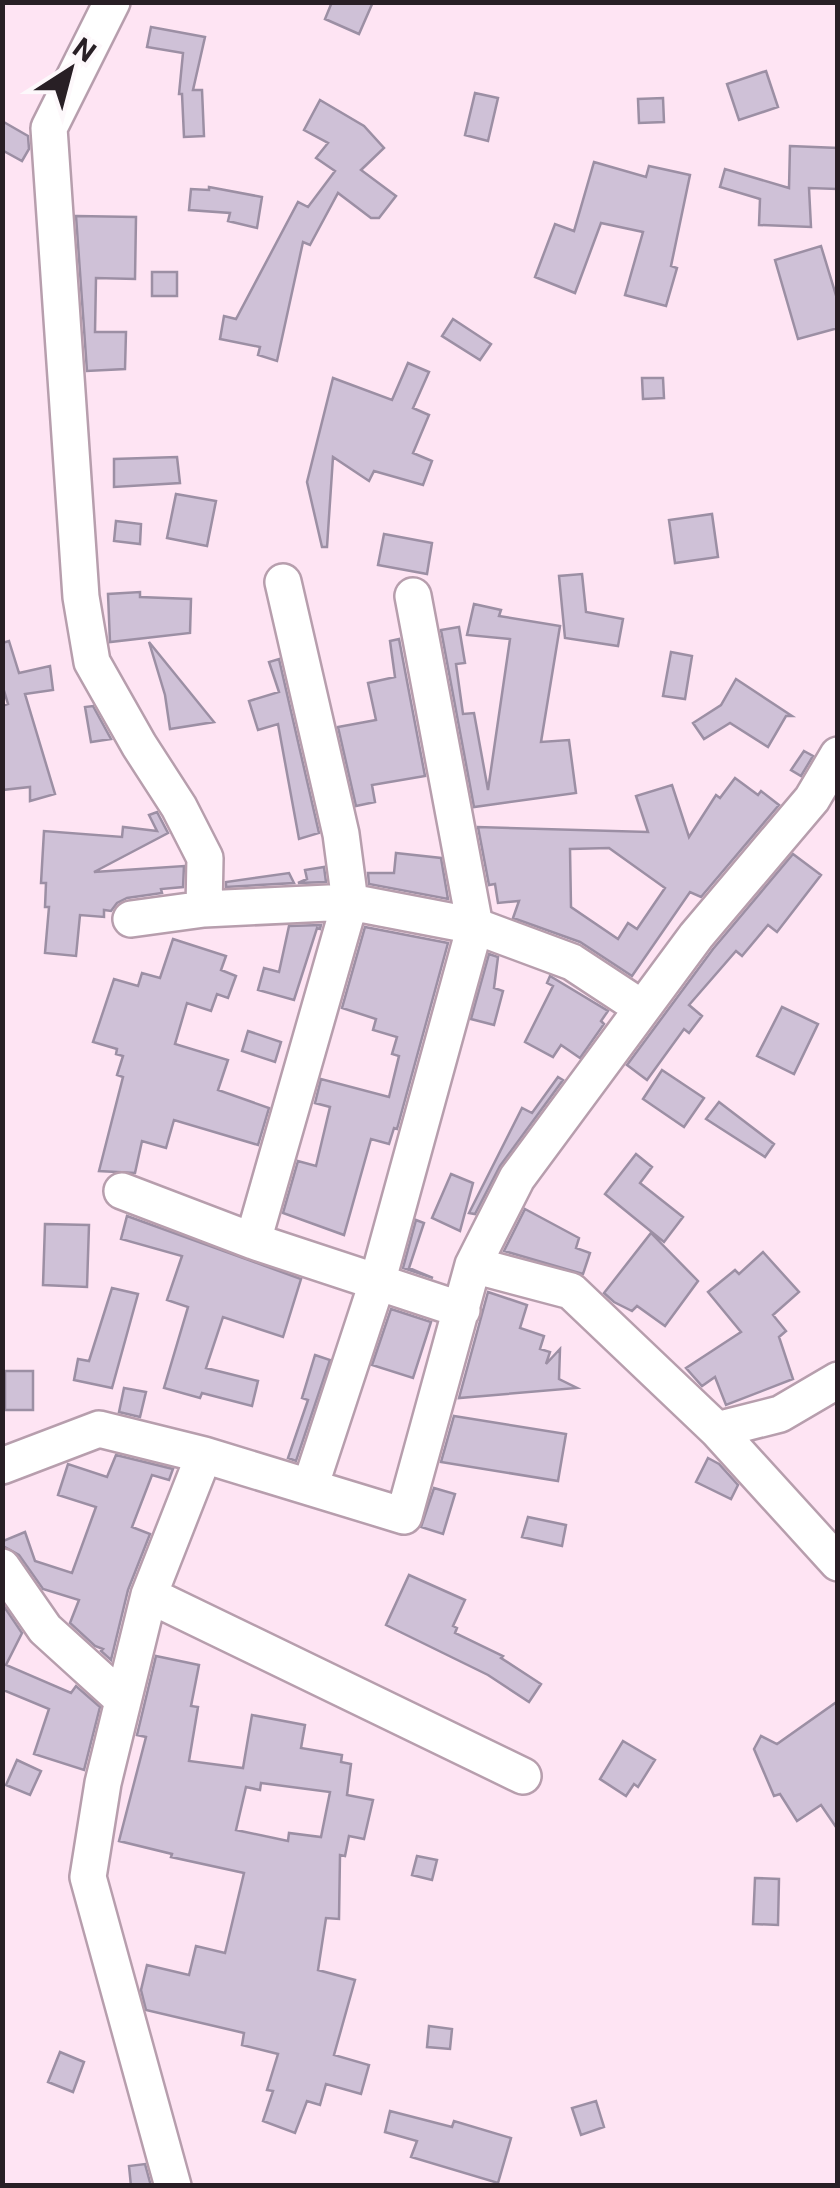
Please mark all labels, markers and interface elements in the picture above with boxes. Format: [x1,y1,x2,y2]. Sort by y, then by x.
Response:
north arrow [20,20,120,120]
text: N [67,31,102,69]

